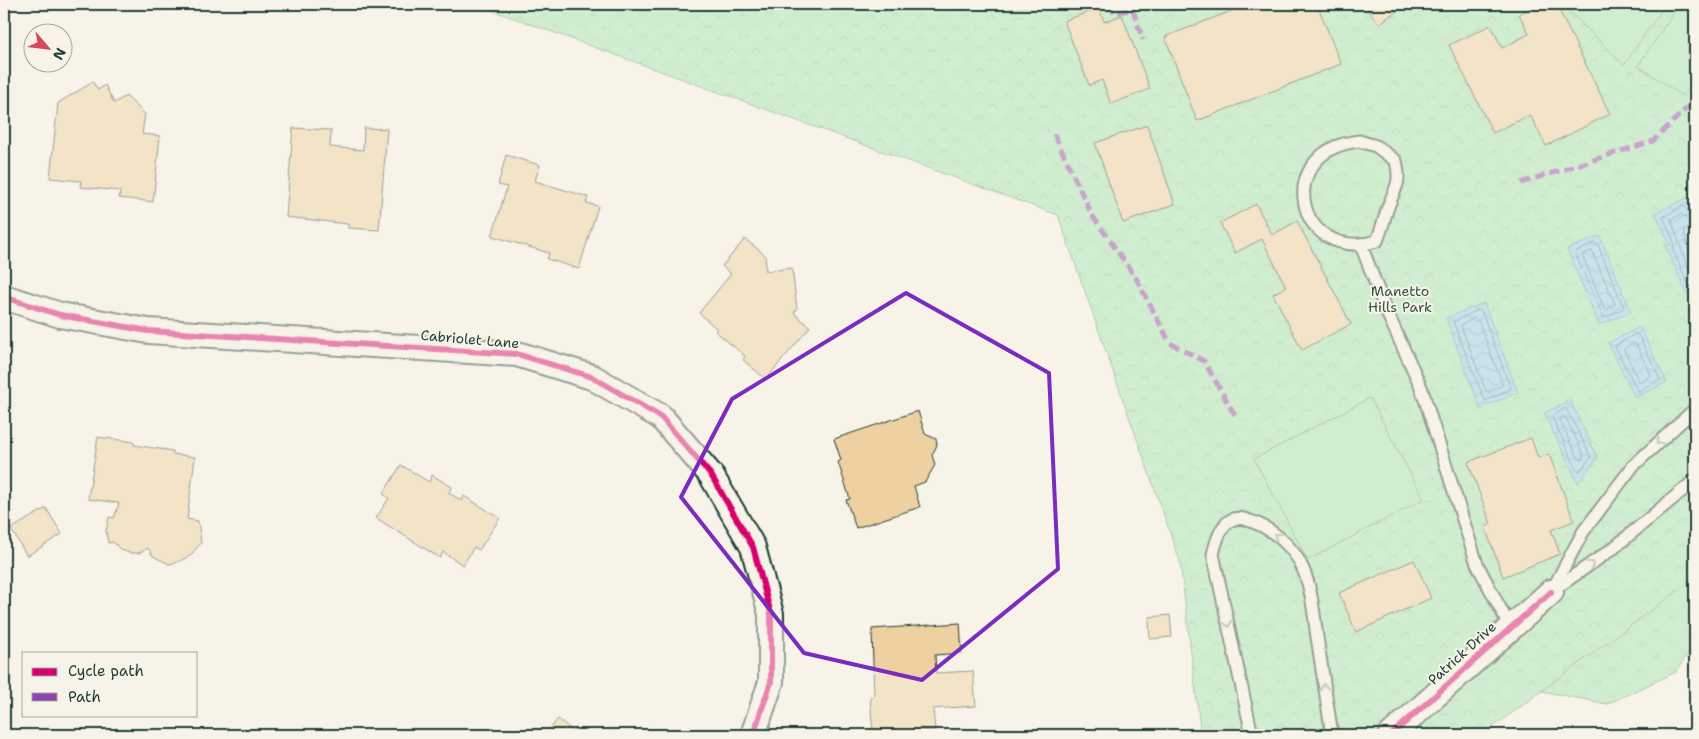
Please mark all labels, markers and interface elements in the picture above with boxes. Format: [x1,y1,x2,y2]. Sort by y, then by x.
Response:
north arrow [22,22,72,72]
text: N [49,45,70,63]
park label: Manetto Hills Park [1368,282,1432,316]
street label: Cabriolet Lane [420,326,520,352]
one-way arrow [1656,436,1665,445]
one-way arrow [1274,534,1283,542]
one-way arrow [1585,561,1595,570]
street label: Patrick Drive [1424,618,1500,688]
one-way arrow [1222,619,1233,628]
legend [22,652,198,716]
text: Cycle path [68,661,144,681]
one-way arrow [1320,683,1330,691]
text: Path [68,687,101,707]

